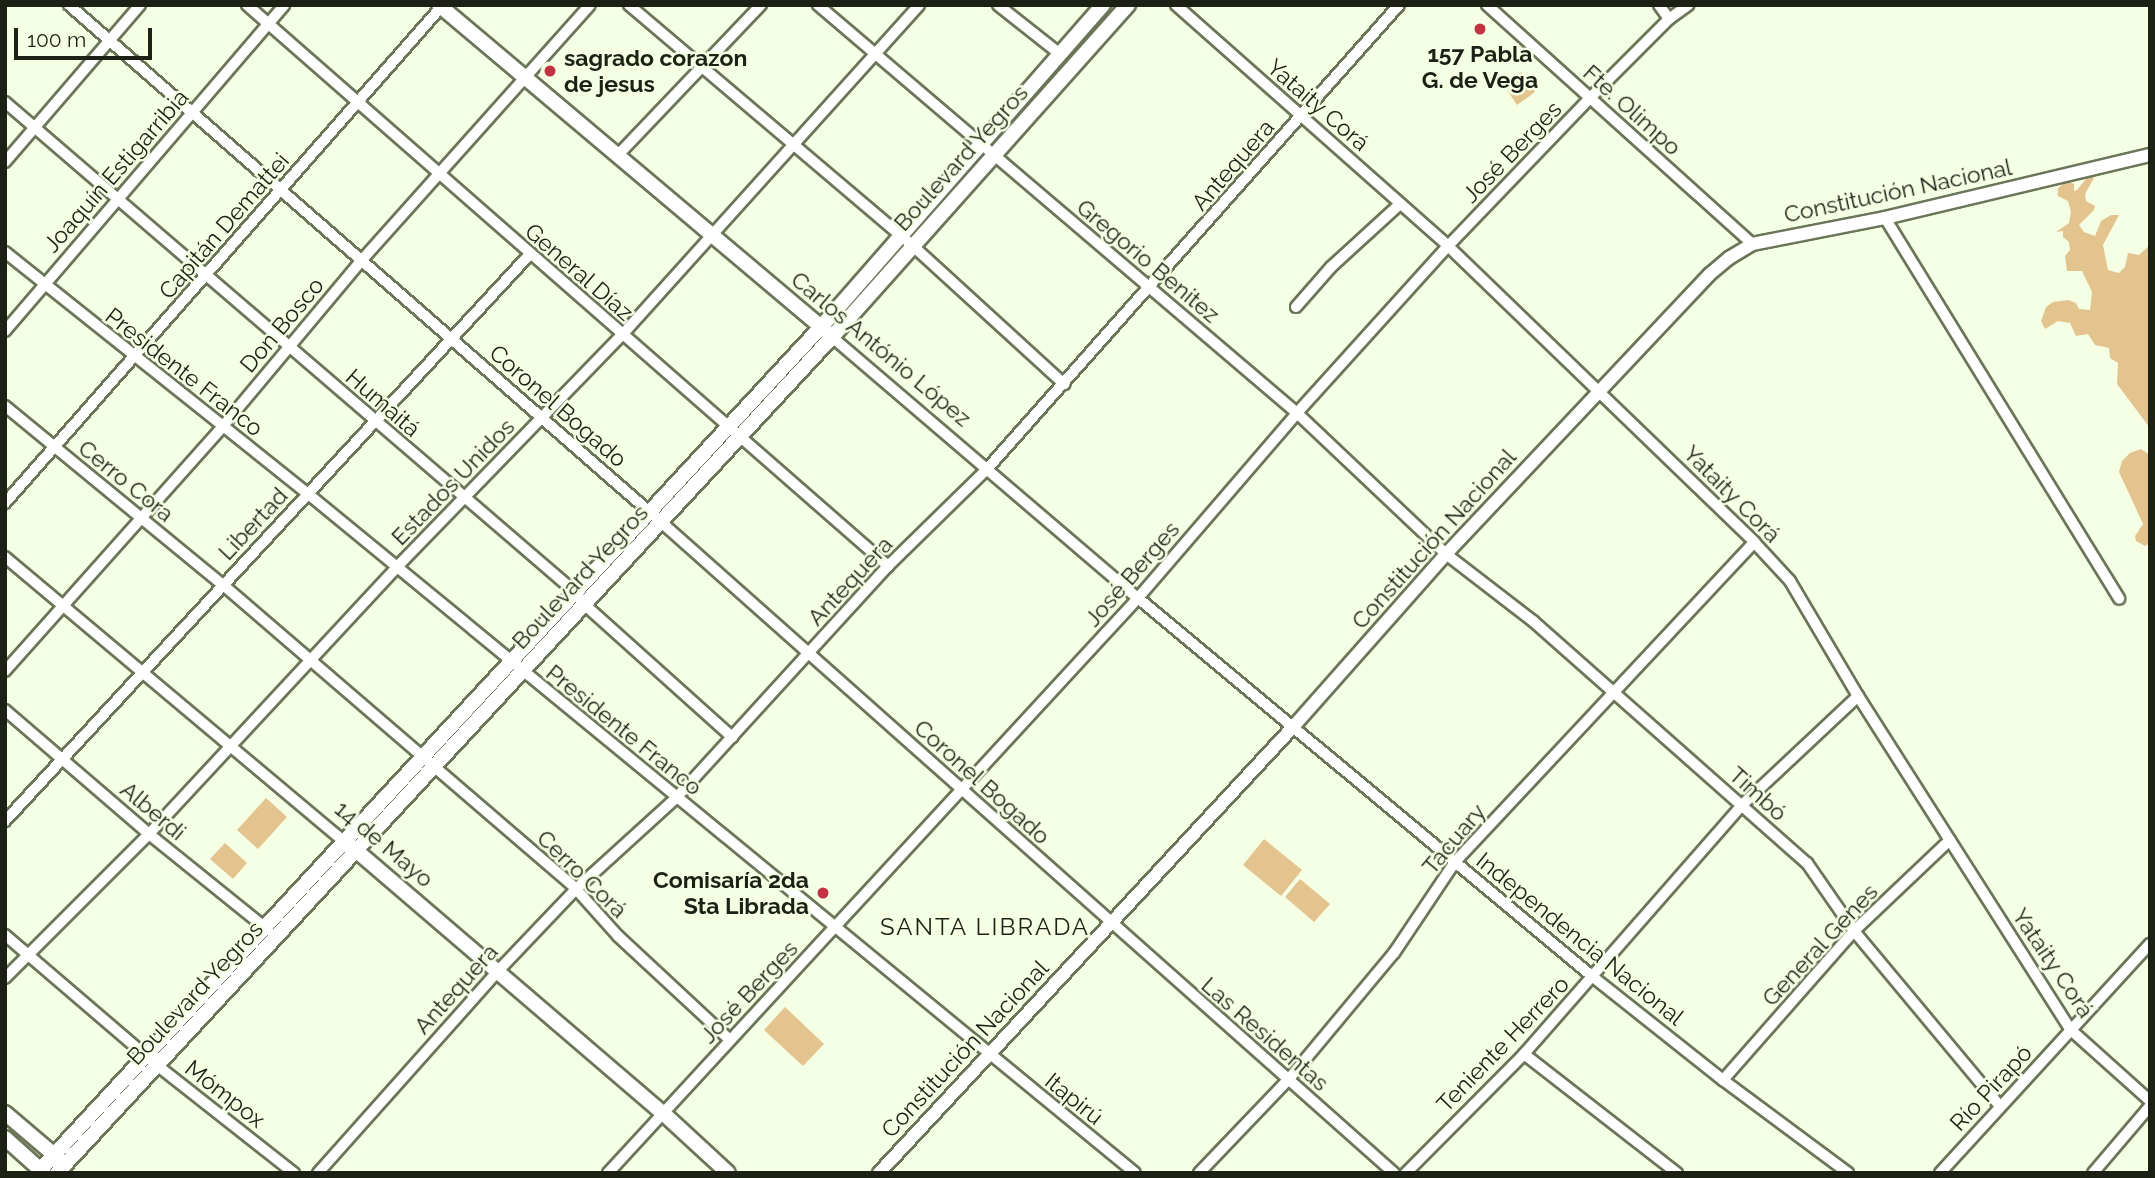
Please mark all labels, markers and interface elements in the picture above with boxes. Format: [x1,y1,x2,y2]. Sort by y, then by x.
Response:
scale bar [18,14,156,58]
marker: 157 Pabla G. de Vega [1472,21,1488,37]
text: 100 m [27,27,86,52]
place label: 157 Pabla G. de Vega [1421,40,1539,94]
place label: sagrado corazon de jesus [564,44,747,98]
street label: Yataity Corá [1261,53,1375,157]
street label: Fte. Olimpo [1577,59,1687,161]
marker: sagrado corazon de jesus [542,63,558,79]
street label: Boulevard Yegros [888,79,1034,237]
street label: Joaquín Estigarribia [38,84,194,258]
street label: José Berges [1457,96,1567,208]
street label: Antequera [1186,114,1280,216]
street label: Capitán Demattei [153,147,295,305]
street label: Constitución Nacional [1781,153,2015,229]
street label: Gregorio Benitez [1071,193,1225,329]
street label: General Díaz [519,217,639,327]
street label: Carlos António López [785,265,977,433]
street label: Don Bosco [234,272,330,378]
street label: Presidente Franco [100,302,268,442]
street label: Coronel Bogado [483,339,633,473]
street label: Humaitá [340,363,426,443]
street label: Estados Unidos [386,413,520,551]
street label: Cerro Cora [73,434,179,528]
street label: Yataity Corá [1677,439,1787,549]
street label: Constitución Nacional [1346,443,1522,635]
street label: Libertad [213,482,293,566]
street label: Boulevard Yegros [506,499,654,655]
street label: José Berges [1079,516,1185,632]
street label: Antequera [802,531,898,631]
street label: Presidente Franco [541,659,707,801]
street label: Coronel Bogado [908,714,1056,850]
street label: Timbó [1723,761,1793,827]
street label: Alberdi [115,776,191,846]
street label: 14 de Mayo [329,795,439,893]
street label: Tacuary [1417,798,1491,880]
street label: Cerro Corá [531,824,633,924]
street label: Independencia Nacional [1471,847,1689,1031]
place label: Comisaría 2da Sta Librada [653,866,809,920]
street label: General Genes [1756,878,1884,1012]
marker: Comisaría 2da Sta Librada [815,885,831,901]
street label: Yataity Corá [2006,903,2100,1023]
district label: SANTA LIBRADA [881,913,1089,941]
street label: Boulevard Yegros [121,915,269,1071]
street label: José Berges [694,935,804,1049]
street label: Antequera [408,938,504,1040]
street label: Constitución Nacional [876,955,1054,1143]
street label: Teniente Herrero [1431,970,1575,1118]
street label: Las Residentas [1196,971,1334,1097]
street label: Río Pirapó [1944,1039,2038,1137]
street label: Mómpox [180,1054,270,1134]
street label: Itapirú [1039,1067,1109,1131]

